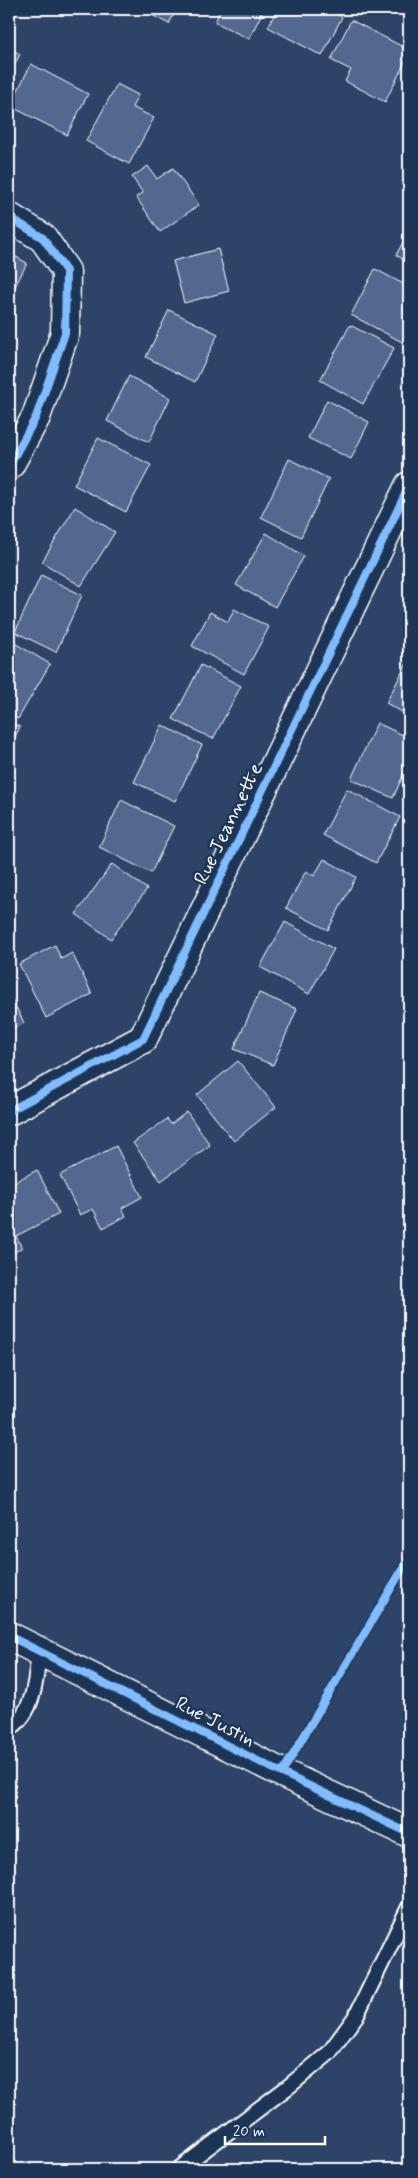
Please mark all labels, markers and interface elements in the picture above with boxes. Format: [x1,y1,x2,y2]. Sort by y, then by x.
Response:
street label: Rue Jeannette [188,759,270,889]
street label: Rue Justin [170,1690,260,1754]
scale bar [225,2113,326,2145]
text: 20 m [233,2122,265,2142]

